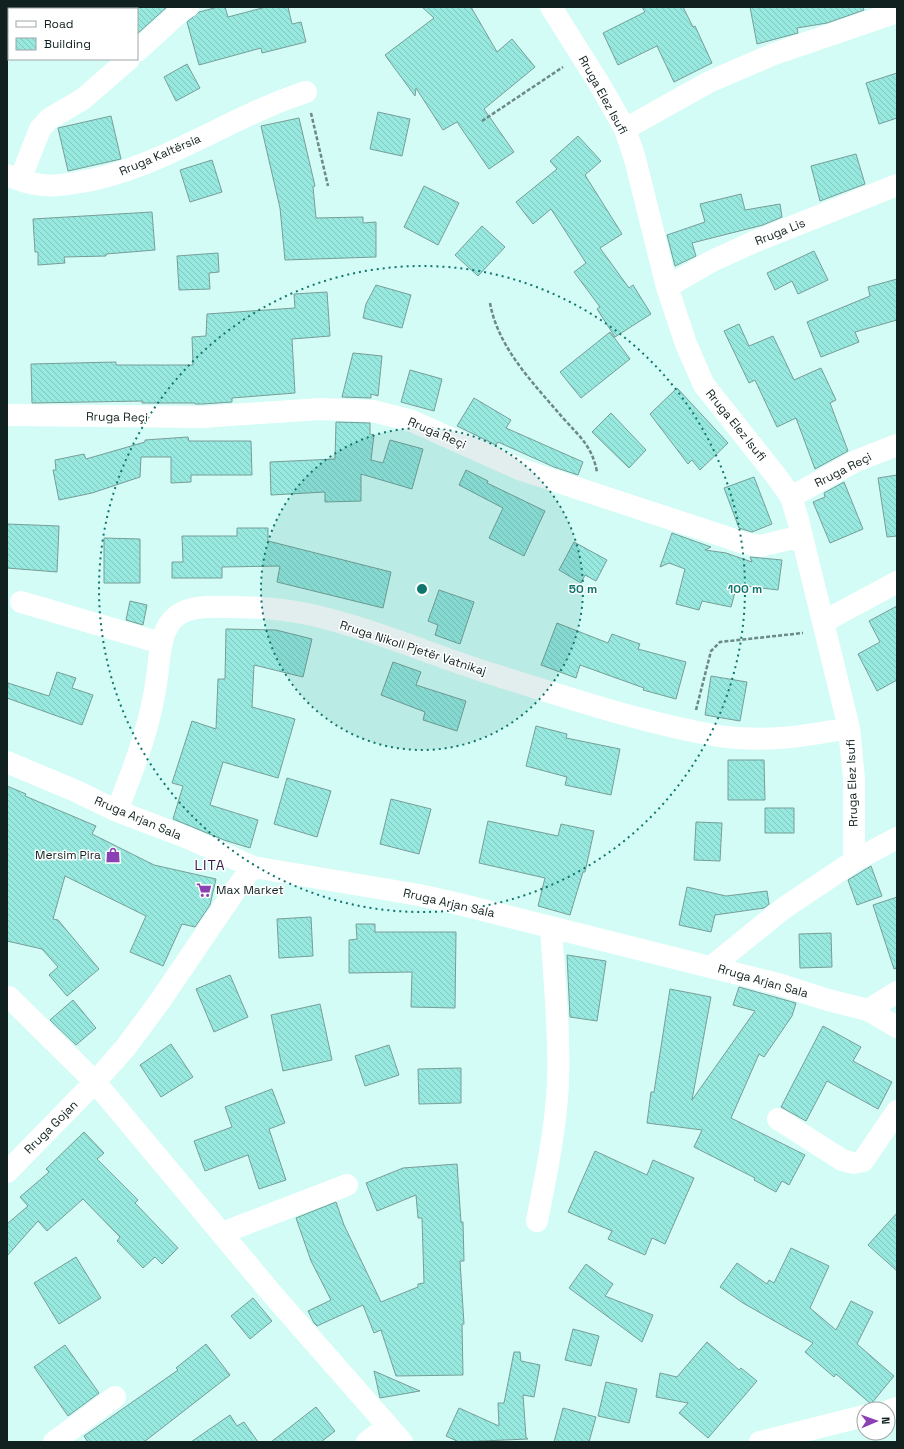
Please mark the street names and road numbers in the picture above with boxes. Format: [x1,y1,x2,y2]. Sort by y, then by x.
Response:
street label: Rruga Elez Isufi [575,53,631,137]
street label: Rruga Kaltërsia [117,131,203,179]
street label: Rruga Lis [752,215,808,249]
street label: Rruga Elez Isufi [702,386,770,464]
street label: Rruga Reçi [86,408,148,426]
street label: Rruga Reçi [405,414,469,452]
street label: Rruga Reçi [812,449,874,491]
street label: Rruga Nikoll Pjetër Vatnikaj [338,617,488,679]
street label: Rruga Elez Isufi [842,739,862,827]
street label: Rruga Arjan Sala [92,792,184,844]
street label: Rruga Arjan Sala [402,885,496,921]
street label: Rruga Arjan Sala [716,960,810,1002]
street label: Rruga Gojan [21,1097,81,1157]

